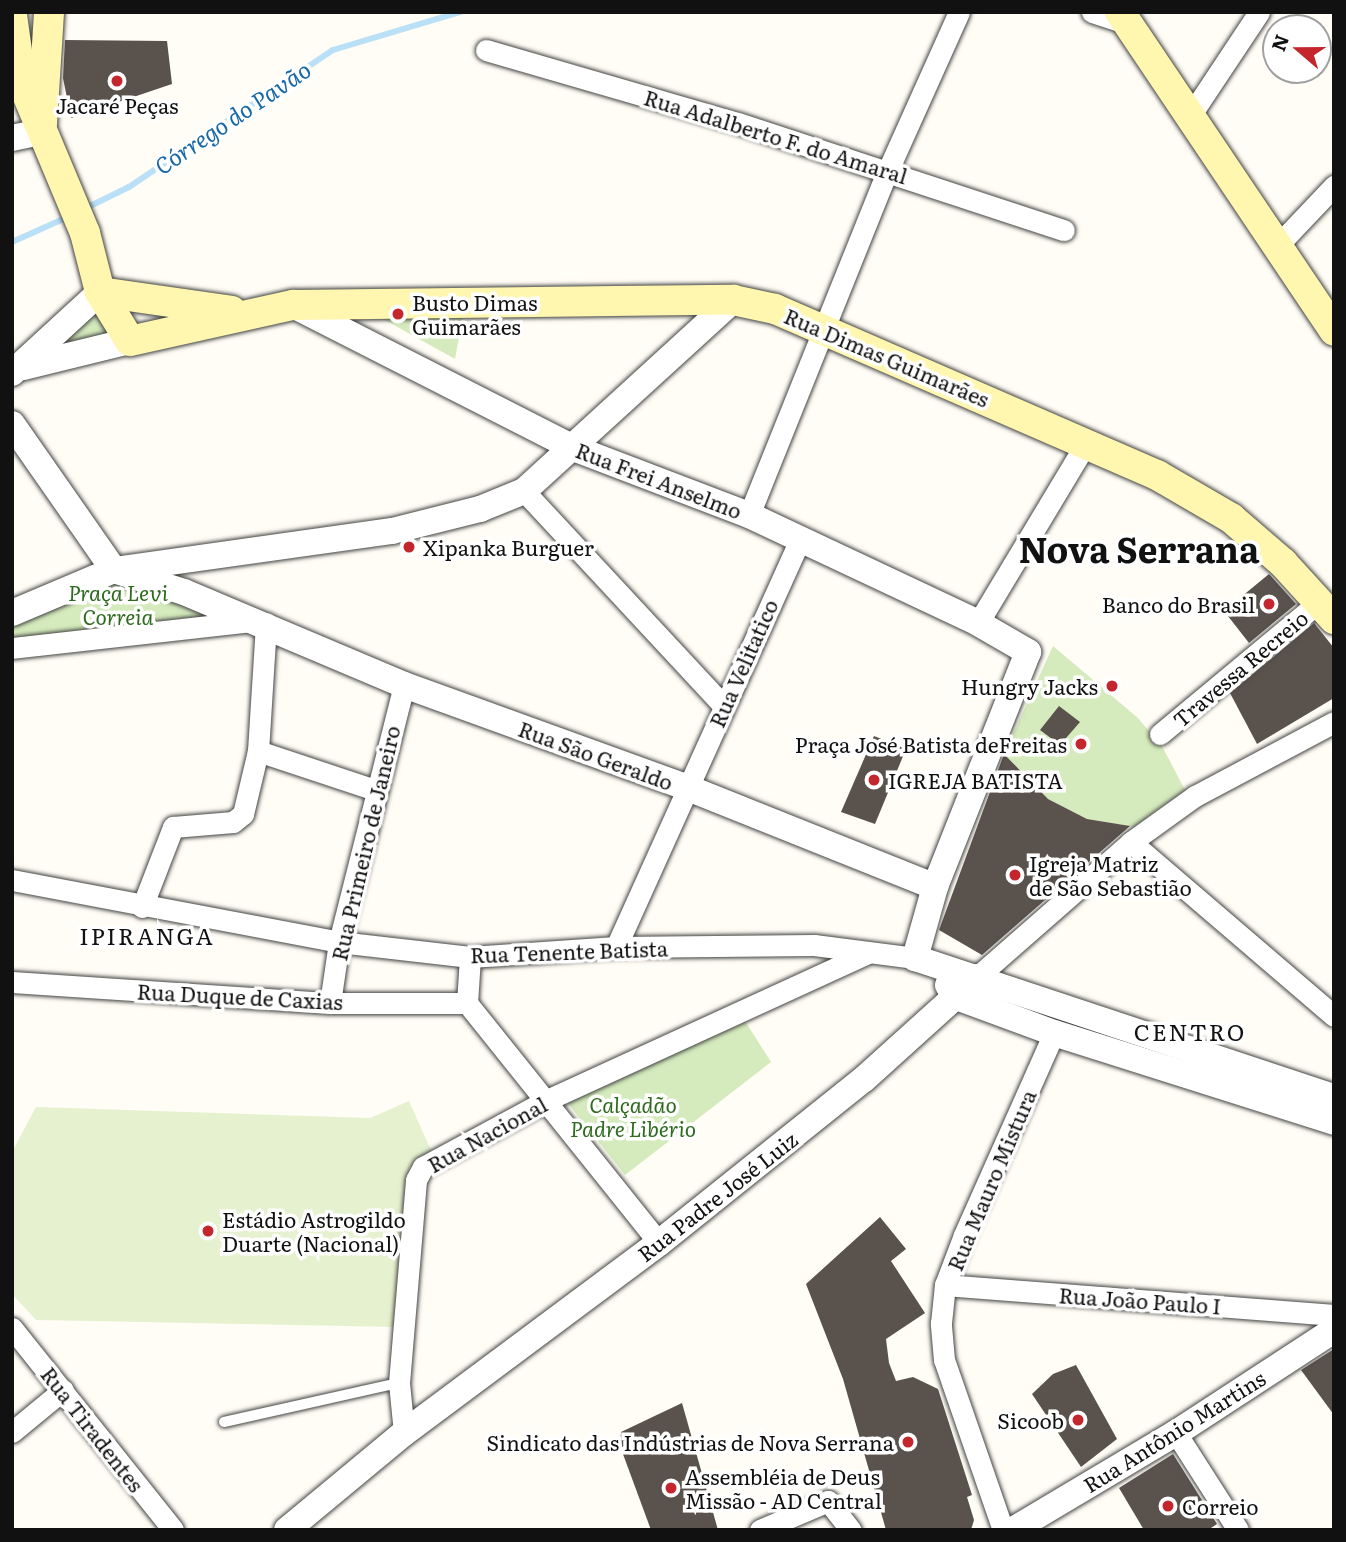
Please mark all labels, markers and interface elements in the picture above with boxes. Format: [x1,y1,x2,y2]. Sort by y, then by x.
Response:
north arrow [1262,14,1332,84]
text: N [1263,30,1295,55]
water label: Córrego do Pavão [149,55,315,179]
marker: Jacaré Peças [109,73,125,89]
street label: Rua Adalberto F. do Amaral [641,84,911,188]
place label: Jacaré Peças [55,92,179,118]
place label: Busto Dimas Guimarães [412,289,537,339]
street label: Rua Dimas Guimarães [781,302,993,412]
marker: Busto Dimas Guimarães [390,306,406,322]
street label: Rua Frei Anselmo [572,437,746,523]
district label: Nova Serrana [1019,527,1259,569]
place label: Xipanka Burguer [423,534,594,560]
marker: Xipanka Burguer [401,539,417,555]
park label: Praça Levi Correia [68,579,168,629]
place label: Banco do Brasil [1102,591,1255,617]
street label: Rua Velitatico [703,595,783,731]
marker: Banco do Brasil [1261,596,1277,612]
street label: Travessa Recreio [1167,604,1313,732]
place label: Hungry Jacks [961,673,1098,699]
marker: Hungry Jacks [1104,678,1120,694]
street label: Rua São Geraldo [515,715,677,795]
street label: Rua Primeiro de Janeiro [326,723,404,963]
place label: Praça José Batista deFreitas [795,731,1067,757]
marker: Praça José Batista deFreitas [1073,736,1089,752]
place label: IGREJA BATISTA [888,767,1063,793]
marker: IGREJA BATISTA [866,772,882,788]
place label: Igreja Matriz de São Sebastião [1029,850,1192,900]
marker: Igreja Matriz de São Sebastião [1007,867,1023,883]
district label: IPIRANGA [80,921,214,949]
street label: Rua Tenente Batista [470,935,668,967]
street label: Rua Duque de Caxias [136,978,344,1014]
district label: CENTRO [1135,1017,1245,1045]
street label: Rua Mauro Mistura [941,1086,1041,1274]
street label: Rua Nacional [423,1091,551,1177]
park label: Calçadão Padre Libério [570,1091,696,1141]
street label: Rua Padre José Luiz [632,1126,802,1266]
place label: Estádio Astrogildo Duarte (Nacional) [222,1206,406,1256]
marker: Estádio Astrogildo Duarte (Nacional) [200,1223,216,1239]
street label: Rua João Paulo I [1058,1282,1222,1318]
street label: Rua Tiradentes [36,1362,150,1496]
street label: Rua Antônio Martins [1078,1365,1270,1497]
place label: Sicoob [997,1407,1064,1433]
marker: Sicoob [1070,1412,1086,1428]
place label: Sindicato das Indústrias de Nova Serrana [487,1429,894,1455]
marker: Sindicato das Indústrias de Nova Serrana [900,1434,916,1450]
place label: Assembléia de Deus Missão - AD Central [685,1463,882,1513]
marker: Assembléia de Deus Missão - AD Central [663,1480,679,1496]
place label: Correio [1182,1493,1259,1519]
marker: Correio [1160,1498,1176,1514]

